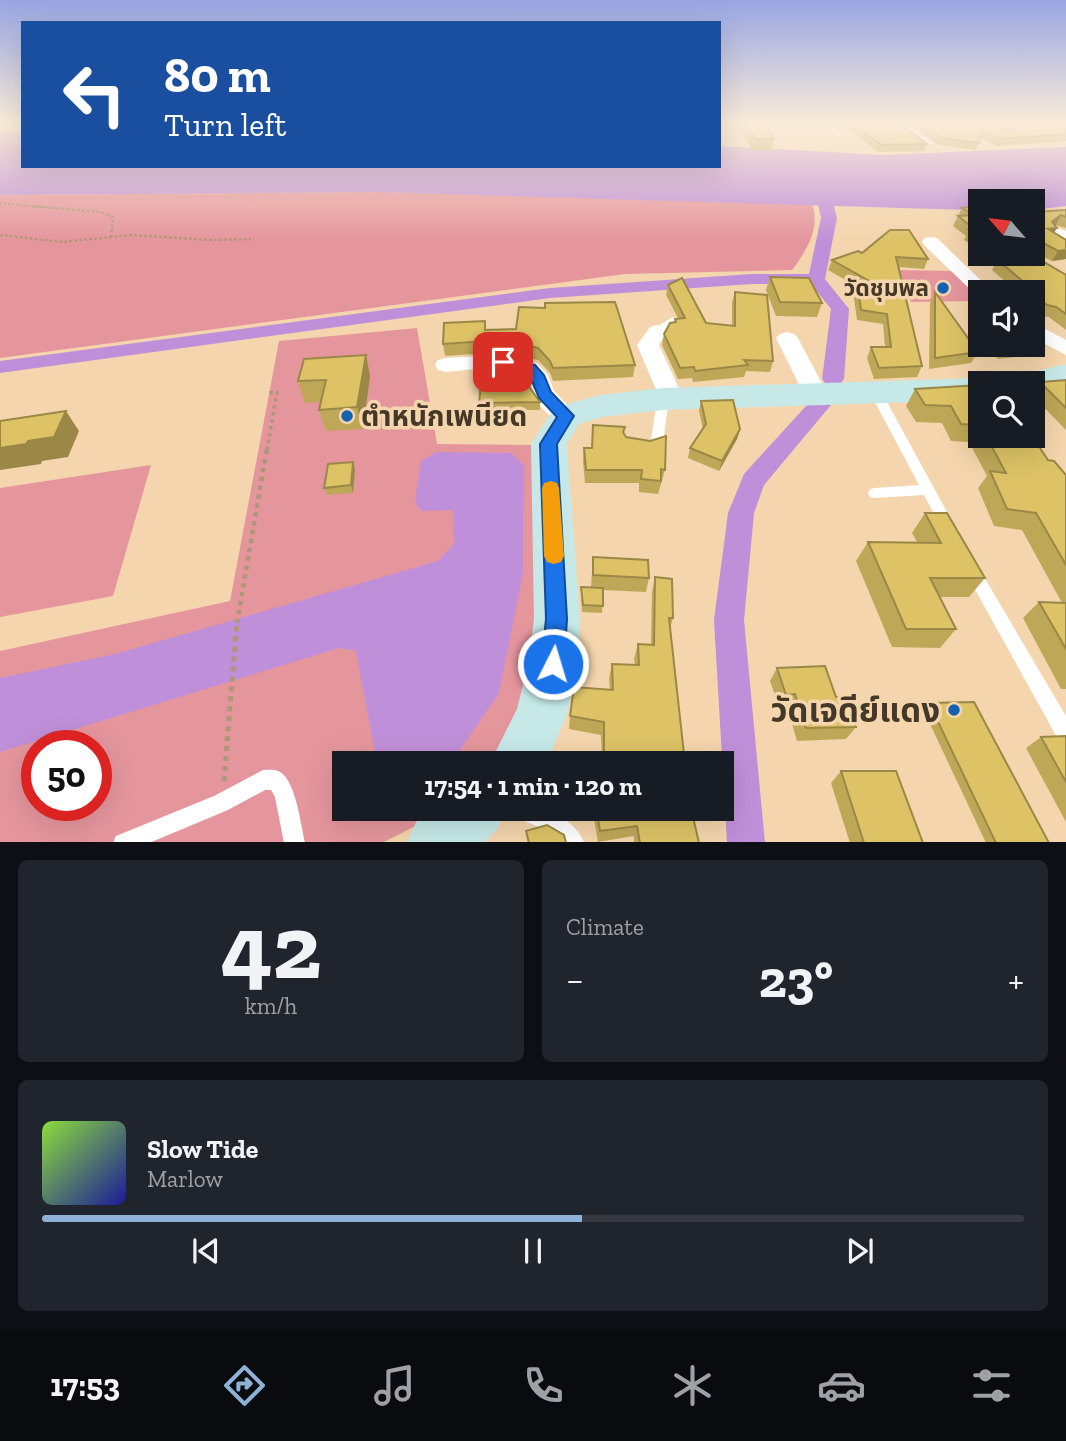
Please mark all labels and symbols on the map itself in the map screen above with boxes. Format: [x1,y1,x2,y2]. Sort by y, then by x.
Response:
north arrow [968,189,1045,266]
place label: วัดชุมพล [843,274,929,302]
marker: วัดชุมพล [935,280,951,296]
pin [473,332,533,392]
place label: ตำหนักเพนียด [361,400,527,433]
marker: ตำหนักเพนียด [339,408,355,424]
position arrow [516,627,590,701]
place label: วัดเจดีย์แดง [771,691,940,730]
marker: วัดเจดีย์แดง [946,702,962,718]
speed limit sign: 50 [21,730,112,821]

